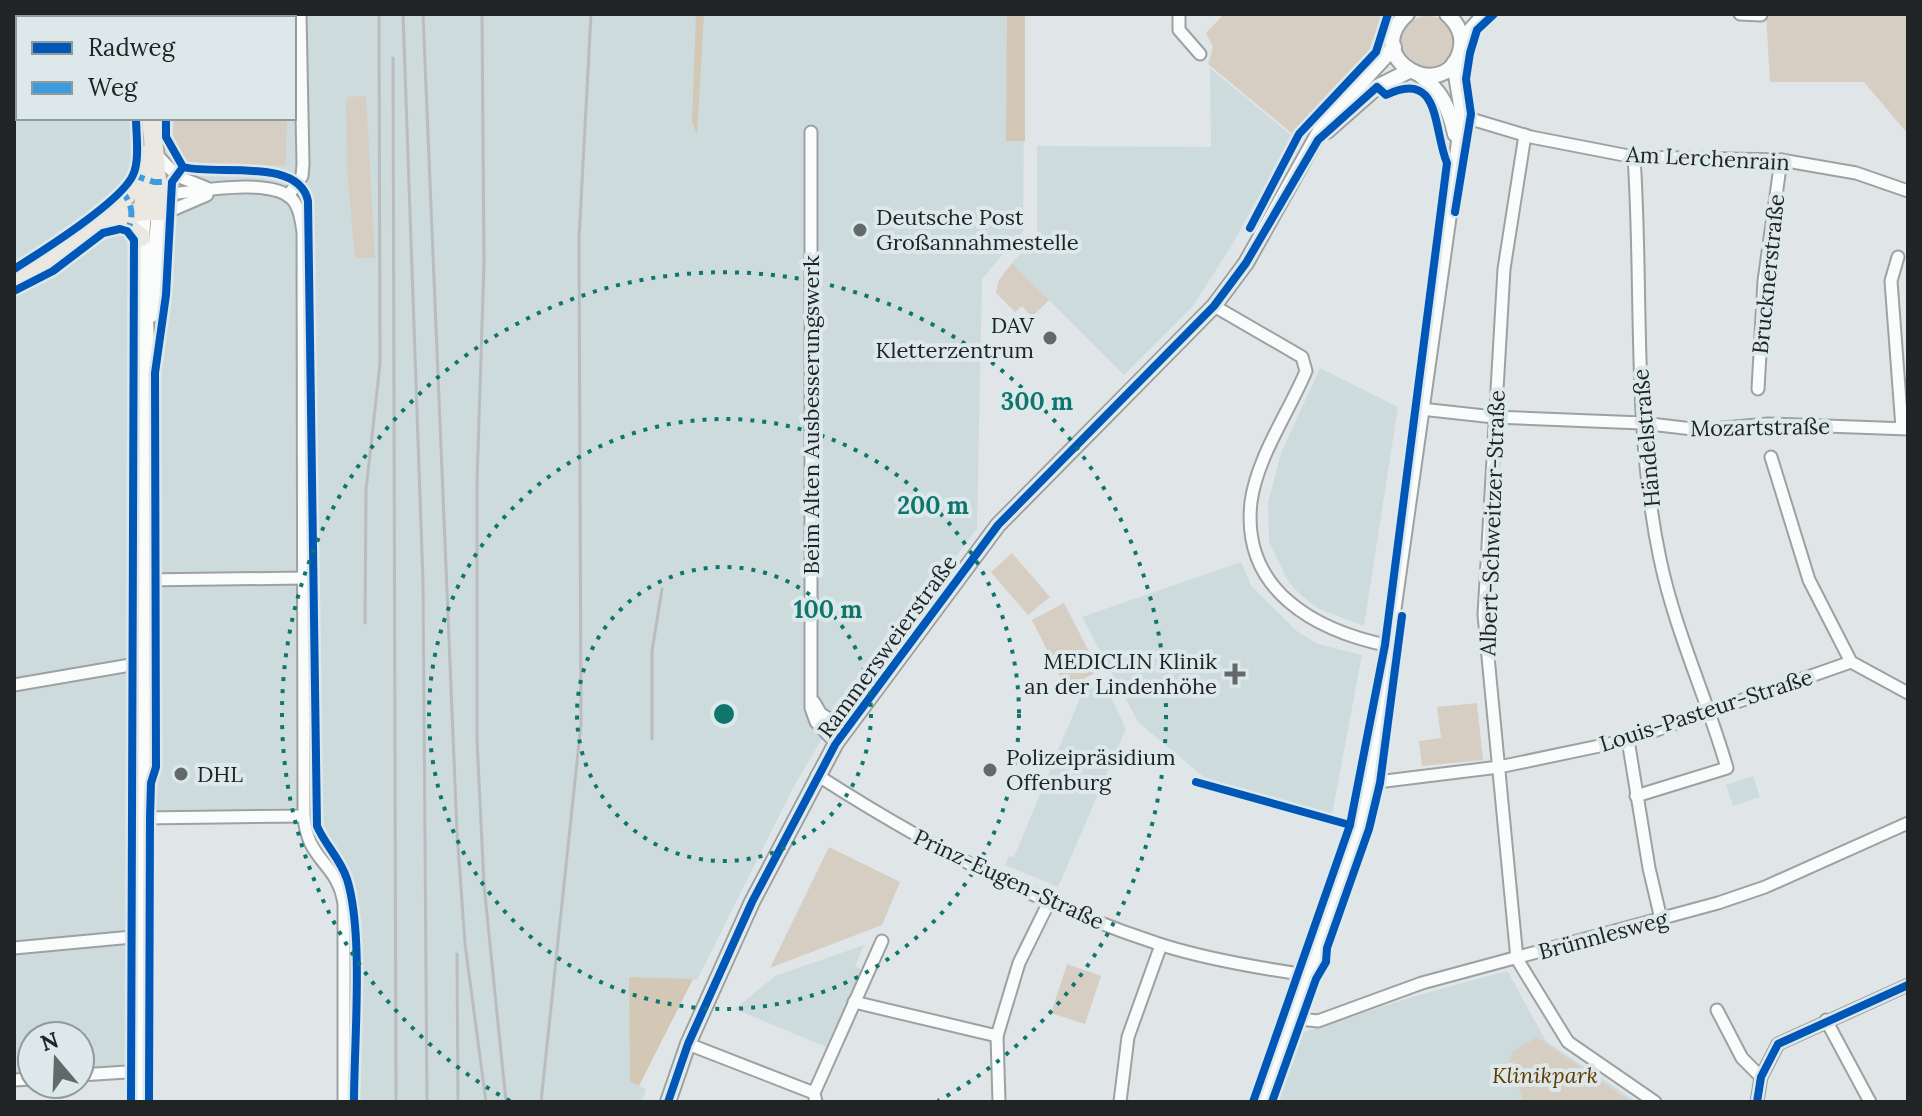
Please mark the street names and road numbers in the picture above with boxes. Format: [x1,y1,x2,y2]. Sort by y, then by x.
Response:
street label: Am Lerchenrain [1625,140,1790,176]
street label: Brucknerstraße [1746,192,1790,355]
street label: Beim Alten Ausbesserungswerk [797,255,825,575]
street label: Händelstraße [1626,367,1666,509]
street label: Albert-Schweitzer-Straße [1473,390,1511,657]
street label: Mozartstraße [1690,412,1830,442]
street label: Rammersweierstraße [811,549,963,743]
street label: Louis-Pasteur-Straße [1596,662,1816,758]
street label: Prinz-Eugen-Straße [909,823,1109,935]
street label: Brünnlesweg [1535,904,1671,966]

